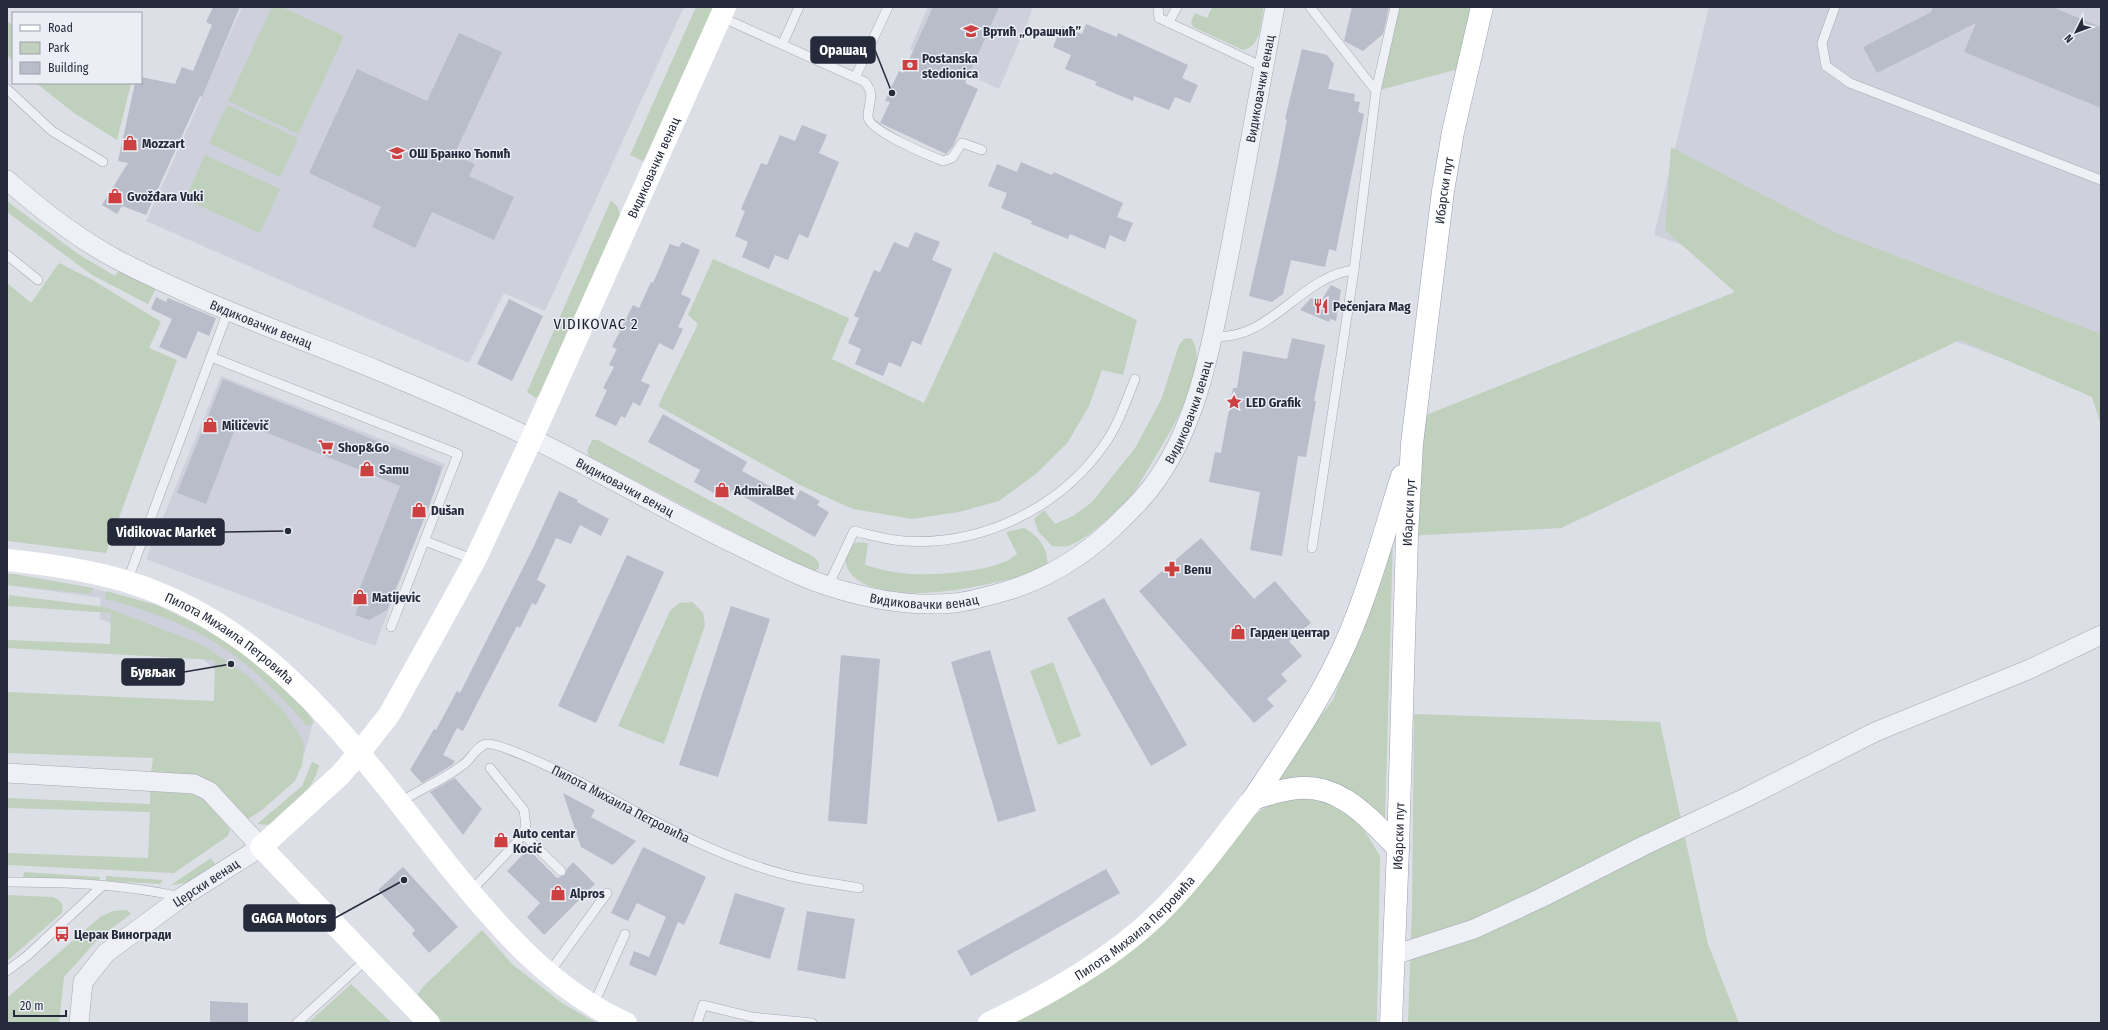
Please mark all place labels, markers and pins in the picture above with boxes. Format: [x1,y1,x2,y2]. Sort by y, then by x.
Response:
school or university icon: Вртић „Орашчић” [962,22,980,40]
place label: Вртић „Орашчић” [983,24,1082,39]
callout: Орашац [811,37,875,63]
place label: Postanska stedionica [922,51,979,81]
bank icon: Postanska stedionica [901,56,919,74]
shop icon: Mozzart [121,134,139,152]
place label: Mozzart [142,136,185,151]
school or university icon: ОШ Бранко Ћопић [388,144,406,162]
place label: ОШ Бранко Ћопић [409,146,511,161]
shop icon: Gvožđara Vuki [106,187,124,205]
place label: Gvožđara Vuki [127,189,203,204]
restaurant icon: Pečenjara Mag [1312,297,1330,315]
place label: Pečenjara Mag [1333,299,1411,314]
place icon: LED Grafik [1225,393,1243,411]
place label: LED Grafik [1246,395,1301,410]
shop icon: Miličevič [201,416,219,434]
place label: Miličevič [222,418,269,433]
supermarket icon: Shop&Go [317,438,335,456]
place label: Shop&Go [338,440,389,455]
shop icon: Samu [358,460,376,478]
place label: Samu [379,462,409,477]
shop icon: AdmiralBet [713,481,731,499]
place label: AdmiralBet [733,483,795,498]
shop icon: Dušan [410,501,428,519]
place label: Dušan [431,503,465,518]
callout: Vidikovac Market [108,519,224,545]
pharmacy icon: Benu [1163,560,1181,578]
place label: Benu [1184,562,1212,577]
shop icon: Matijevic [351,588,369,606]
place label: Matijevic [372,590,421,605]
shop icon: Гарден центар [1229,623,1247,641]
place label: Гарден центар [1250,625,1330,640]
callout: Бувљак [122,659,184,685]
place label: Auto centar Kocić [512,826,576,856]
shop icon: Auto centar Kocić [492,831,510,849]
shop icon: Alpros [549,884,567,902]
place label: Alpros [569,886,605,901]
callout: GAGA Motors [244,905,335,931]
bus stop icon: Церак Виногради [53,925,71,943]
place label: Церак Виногради [74,927,171,942]

